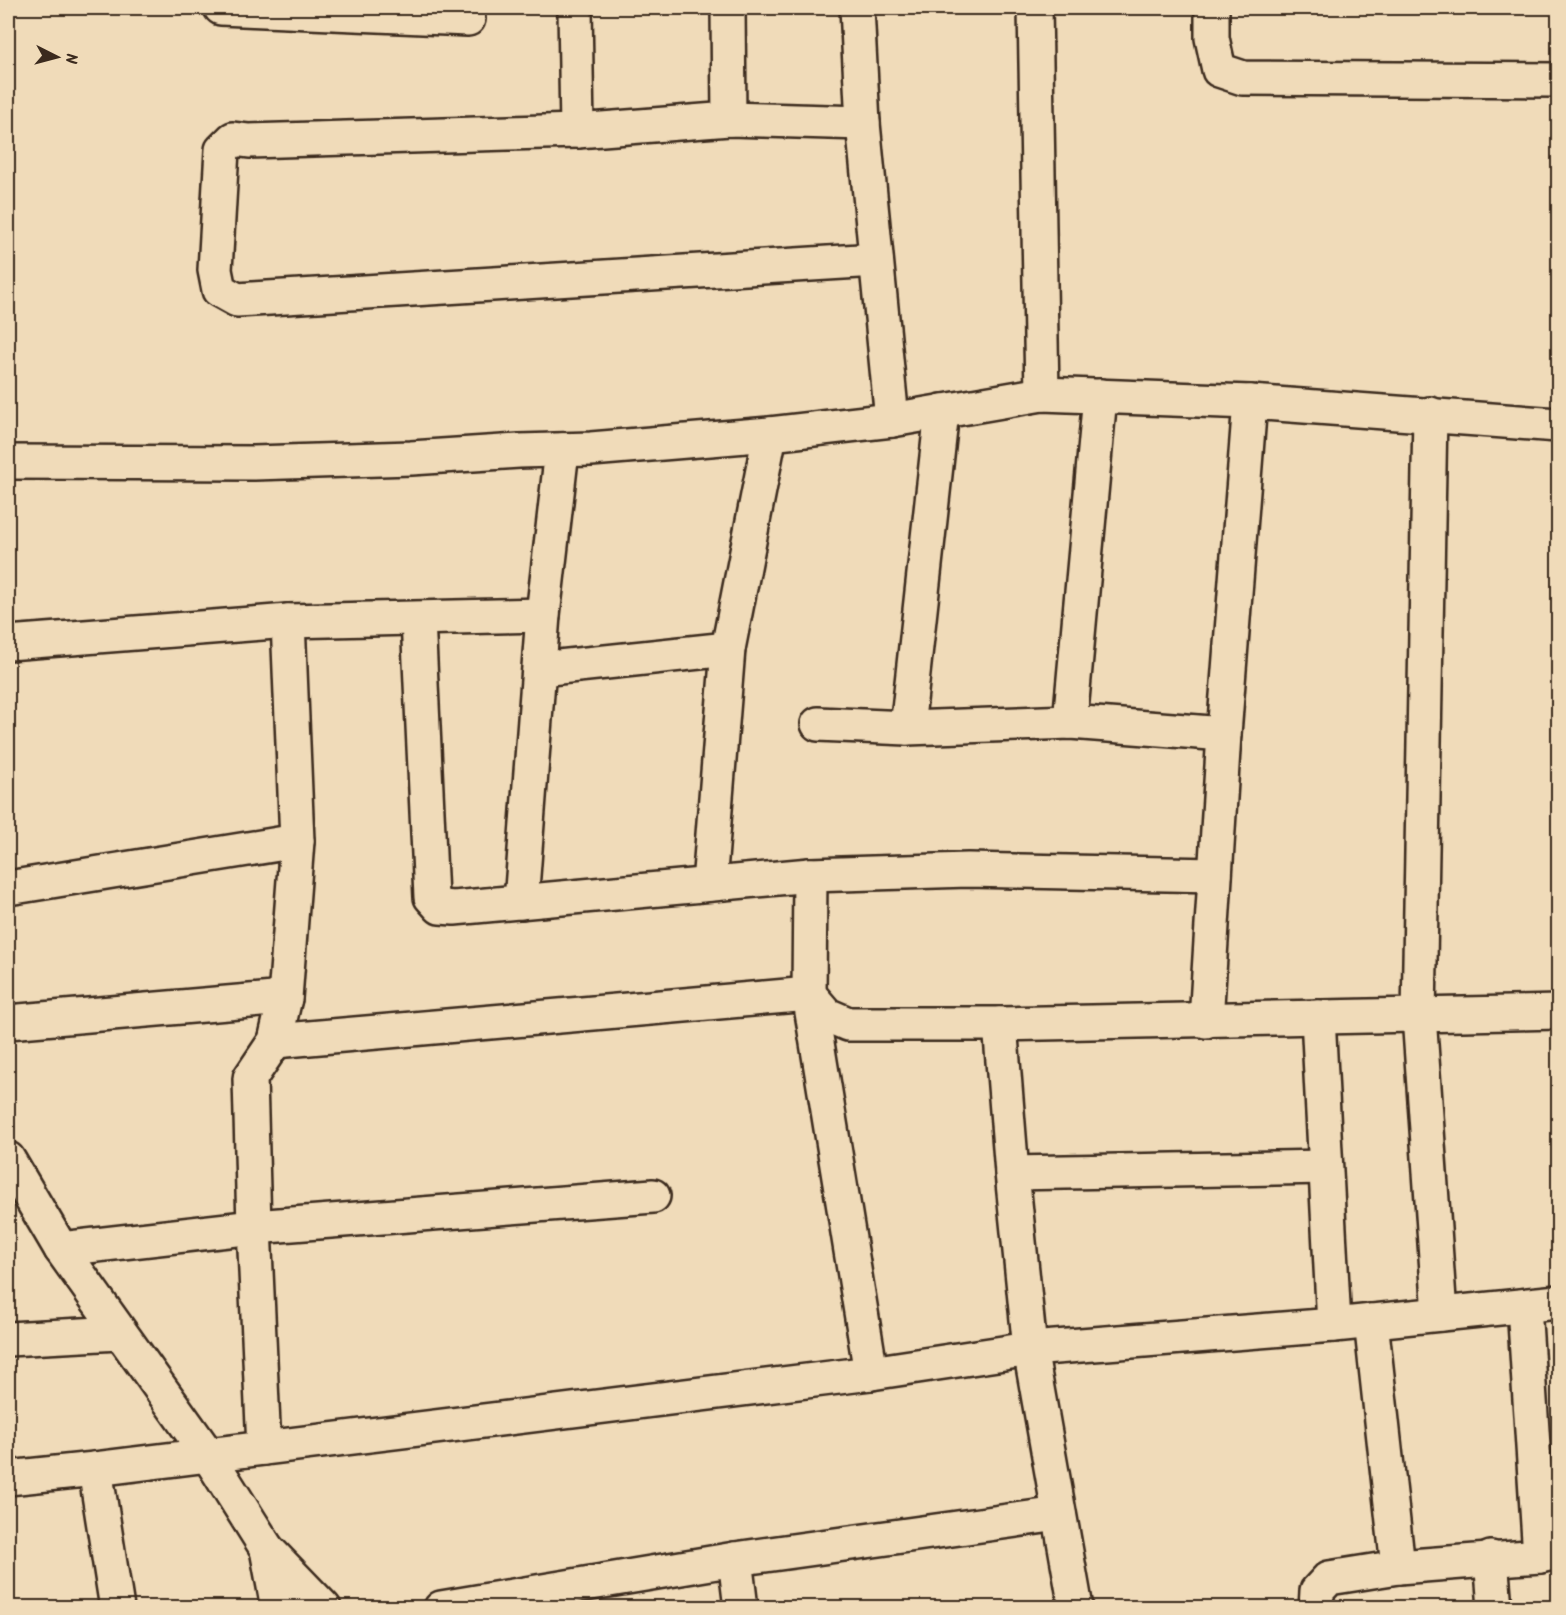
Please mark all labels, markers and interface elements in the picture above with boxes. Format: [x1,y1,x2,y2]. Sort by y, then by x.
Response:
north arrow [27,27,87,87]
text: N [57,52,83,65]

